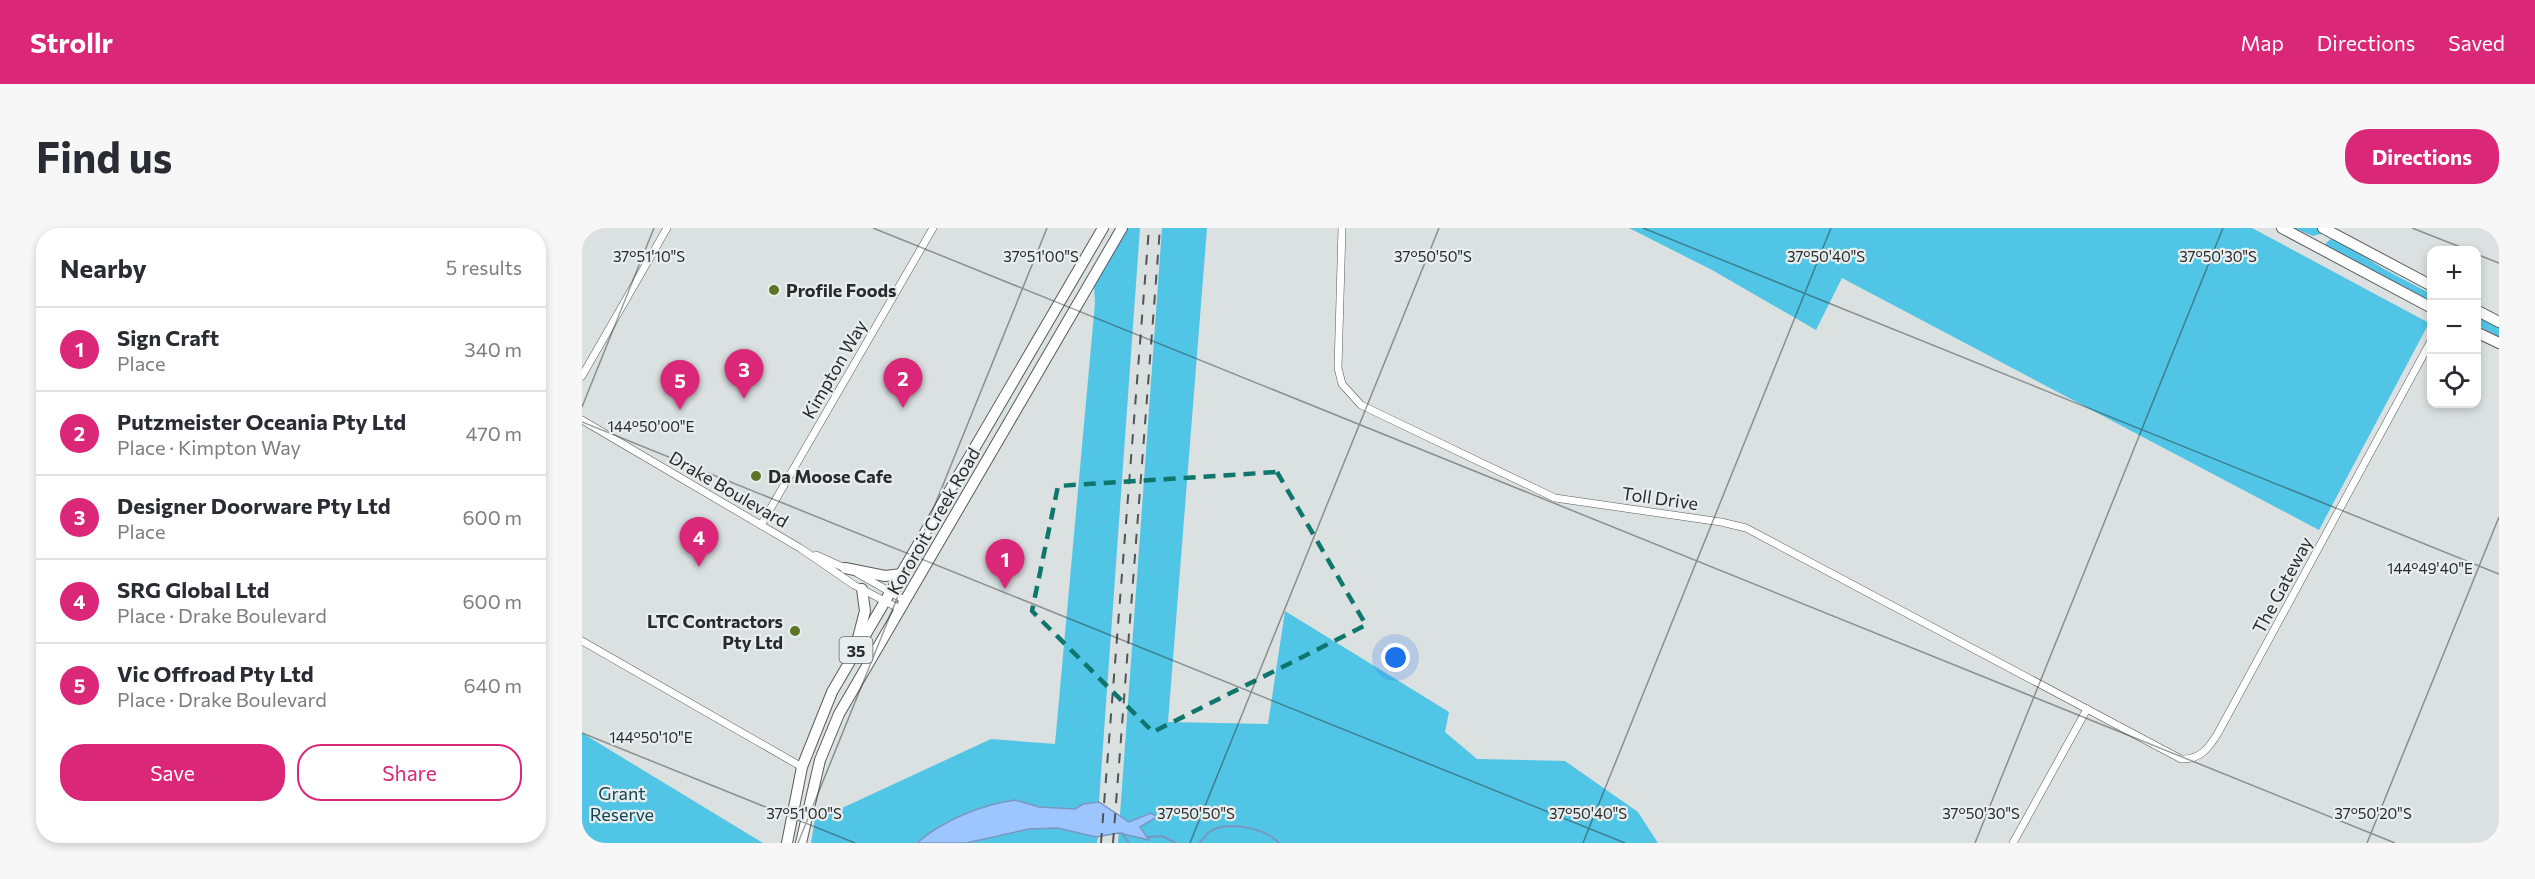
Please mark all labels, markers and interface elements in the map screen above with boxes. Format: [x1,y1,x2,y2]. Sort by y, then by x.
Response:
text: Strollr [30,25,113,59]
text: Map [2241,30,2284,55]
text: Directions [2317,30,2415,55]
text: Saved [2448,30,2505,55]
button: Directions [2345,129,2499,184]
text: Find us [36,130,172,182]
map controls [2427,246,2481,408]
button: + [2427,246,2481,300]
text: 37°51'10"S [613,247,685,265]
text: 37°51'00"S [1003,247,1079,265]
text: 37°50'50"S [1394,247,1472,265]
text: 37°50'40"S [1787,247,1865,265]
text: 37°50'30"S [2179,247,2257,265]
text: Nearby [60,252,147,283]
text: 5 results [446,255,522,279]
place label: Profile Foods [786,279,896,301]
marker: Profile Foods [767,283,781,297]
button: − [2427,300,2481,354]
street label: Kimpton Way [797,316,871,422]
text: Sign Craft [117,324,219,351]
text: 1 [75,337,84,361]
text: 340 m [464,337,522,361]
pin: 3 [724,350,764,399]
text: Place [117,351,166,375]
button: locate [2427,354,2481,408]
pin: 2 [884,358,922,408]
pin: 5 [660,360,700,410]
text: Putzmeister Oceania Pty Ltd [117,408,406,435]
text: 144°50'00"E [608,417,695,435]
text: 2 [74,421,85,445]
text: 470 m [466,421,522,445]
text: Place · Kimpton Way [117,435,301,459]
street label: Kororoit Creek Road [882,443,984,599]
street label: Drake Boulevard [665,446,793,532]
place label: Da Moose Cafe [768,465,892,487]
marker: Da Moose Cafe [749,469,763,483]
street label: Toll Drive [1620,482,1700,514]
text: Designer Doorware Pty Ltd [117,492,391,519]
text: 3 [74,505,85,529]
text: 600 m [462,505,522,529]
pin: 4 [680,518,718,567]
text: Place [117,519,166,543]
street label: The Gateway [2247,533,2317,637]
pin: 1 [986,540,1024,589]
text: 144°49'40"E [2387,559,2473,577]
text: SRG Global Ltd [117,576,269,603]
text: 4 [73,589,86,613]
text: 600 m [462,589,522,613]
text: Place · Drake Boulevard [117,603,327,627]
place label: LTC Contractors Pty Ltd [647,610,783,653]
marker: LTC Contractors Pty Ltd [788,624,802,638]
road number: 35 [840,637,872,663]
your location [1381,643,1410,672]
text: Vic Offroad Pty Ltd [117,660,314,687]
text: 5 [74,673,85,697]
text: 640 m [464,673,522,697]
text: Place · Drake Boulevard [117,687,327,711]
text: 144°50'10"E [609,728,693,746]
button: Save [60,744,285,801]
button: Share [297,744,522,801]
park label: Grant Reserve [590,782,654,825]
text: 37°51'00"S [766,804,842,822]
text: 37°50'50"S [1157,804,1235,822]
text: 37°50'40"S [1549,804,1627,822]
text: 37°50'30"S [1942,804,2020,822]
text: 37°50'20"S [2334,804,2412,822]

